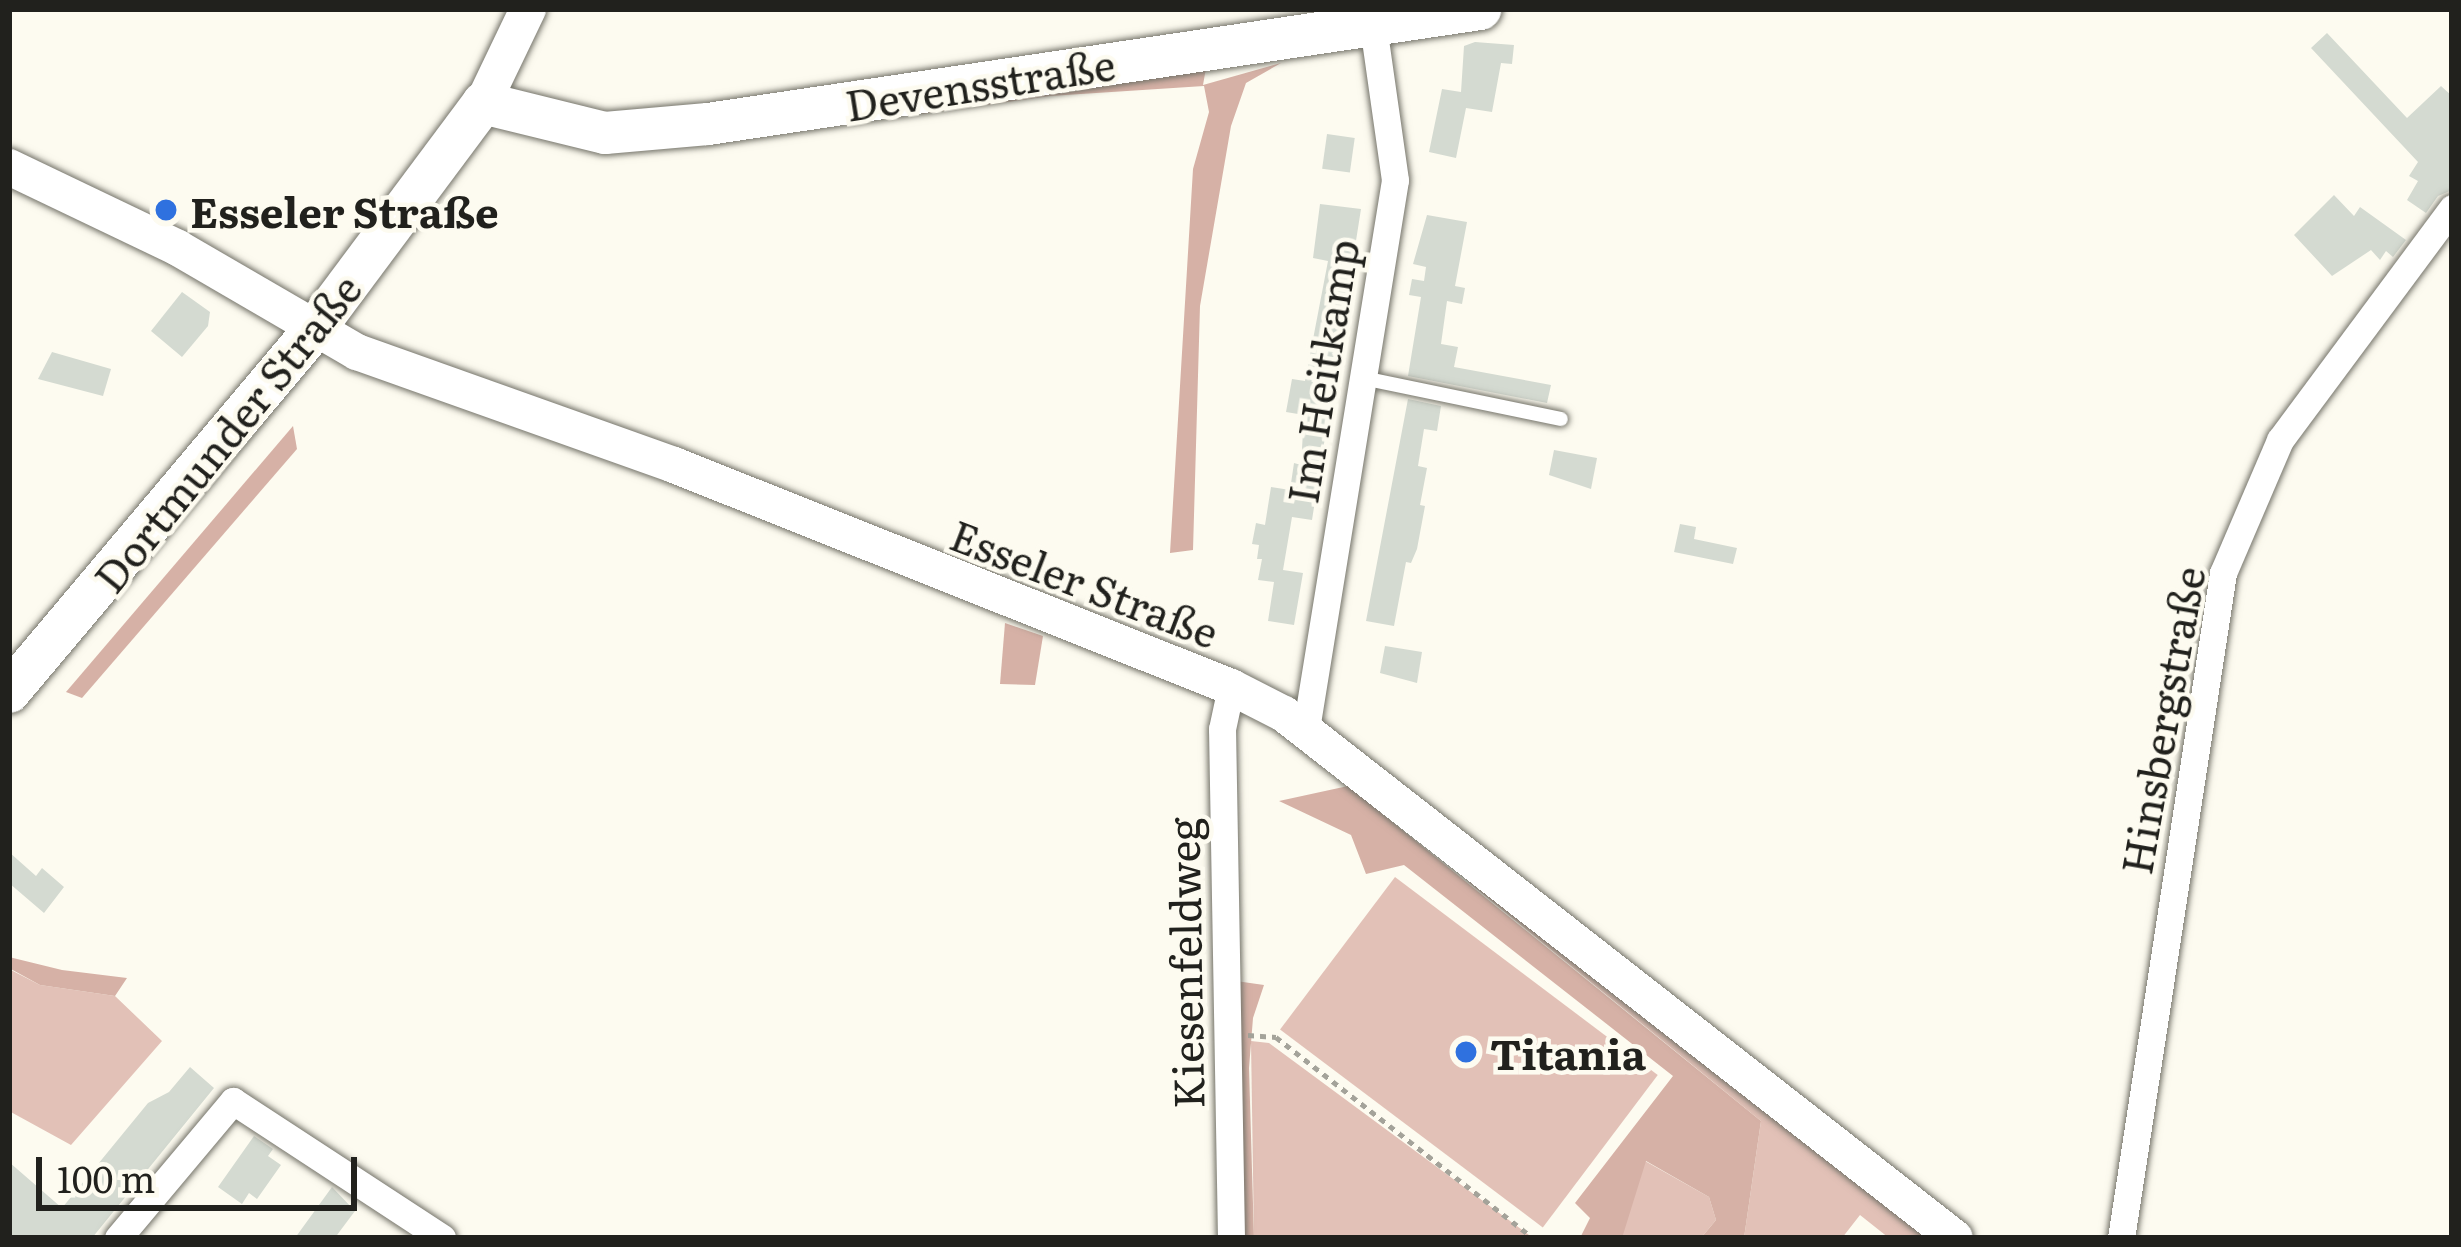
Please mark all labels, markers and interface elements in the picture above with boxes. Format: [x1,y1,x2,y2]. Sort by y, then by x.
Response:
street label: Devensstraße [842,37,1118,129]
place label: Esseler Straße [190,185,499,235]
marker: Esseler Straße [153,197,179,223]
street label: Im Heitkamp [1275,235,1367,507]
street label: Dortmunder Straße [82,263,370,601]
street label: Esseler Straße [944,508,1226,656]
street label: Hinsbergstraße [2109,562,2213,878]
street label: Kiesenfeldweg [1156,817,1212,1109]
place label: Titania [1490,1027,1646,1077]
marker: Titania [1453,1039,1479,1065]
scale bar [42,1133,363,1207]
text: 100 m [57,1151,155,1204]

